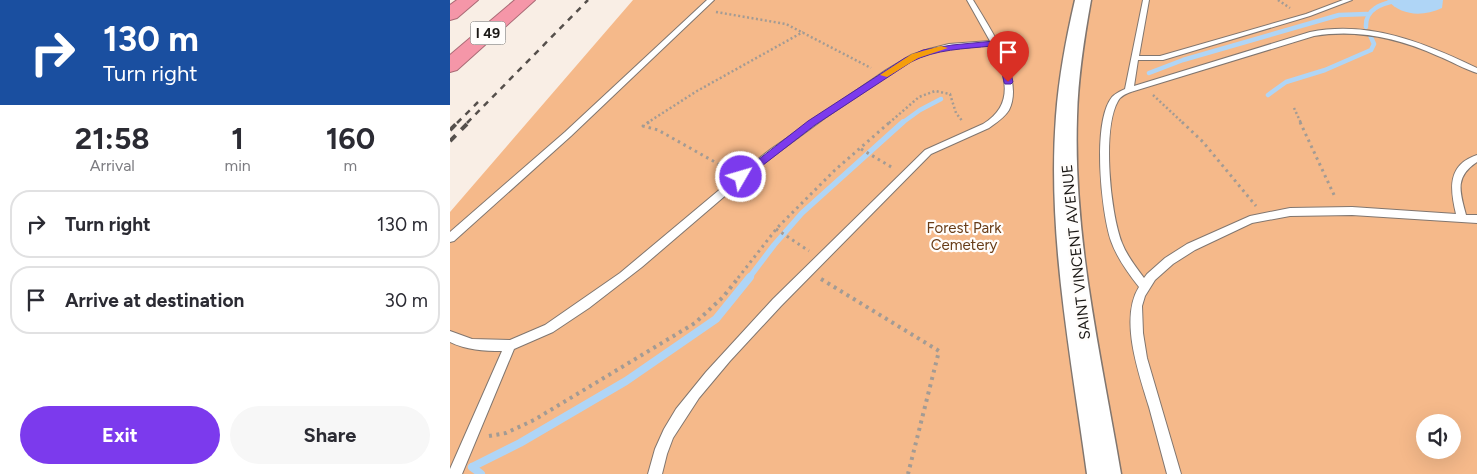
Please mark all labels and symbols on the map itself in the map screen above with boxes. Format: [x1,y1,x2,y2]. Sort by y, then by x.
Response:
road number: I 49 [470,22,506,44]
pin [987,31,1029,82]
position arrow [714,150,766,202]
street label: SAINT VINCENT AVENUE [1058,163,1094,341]
park label: Forest Park Cemetery [927,219,1002,254]

